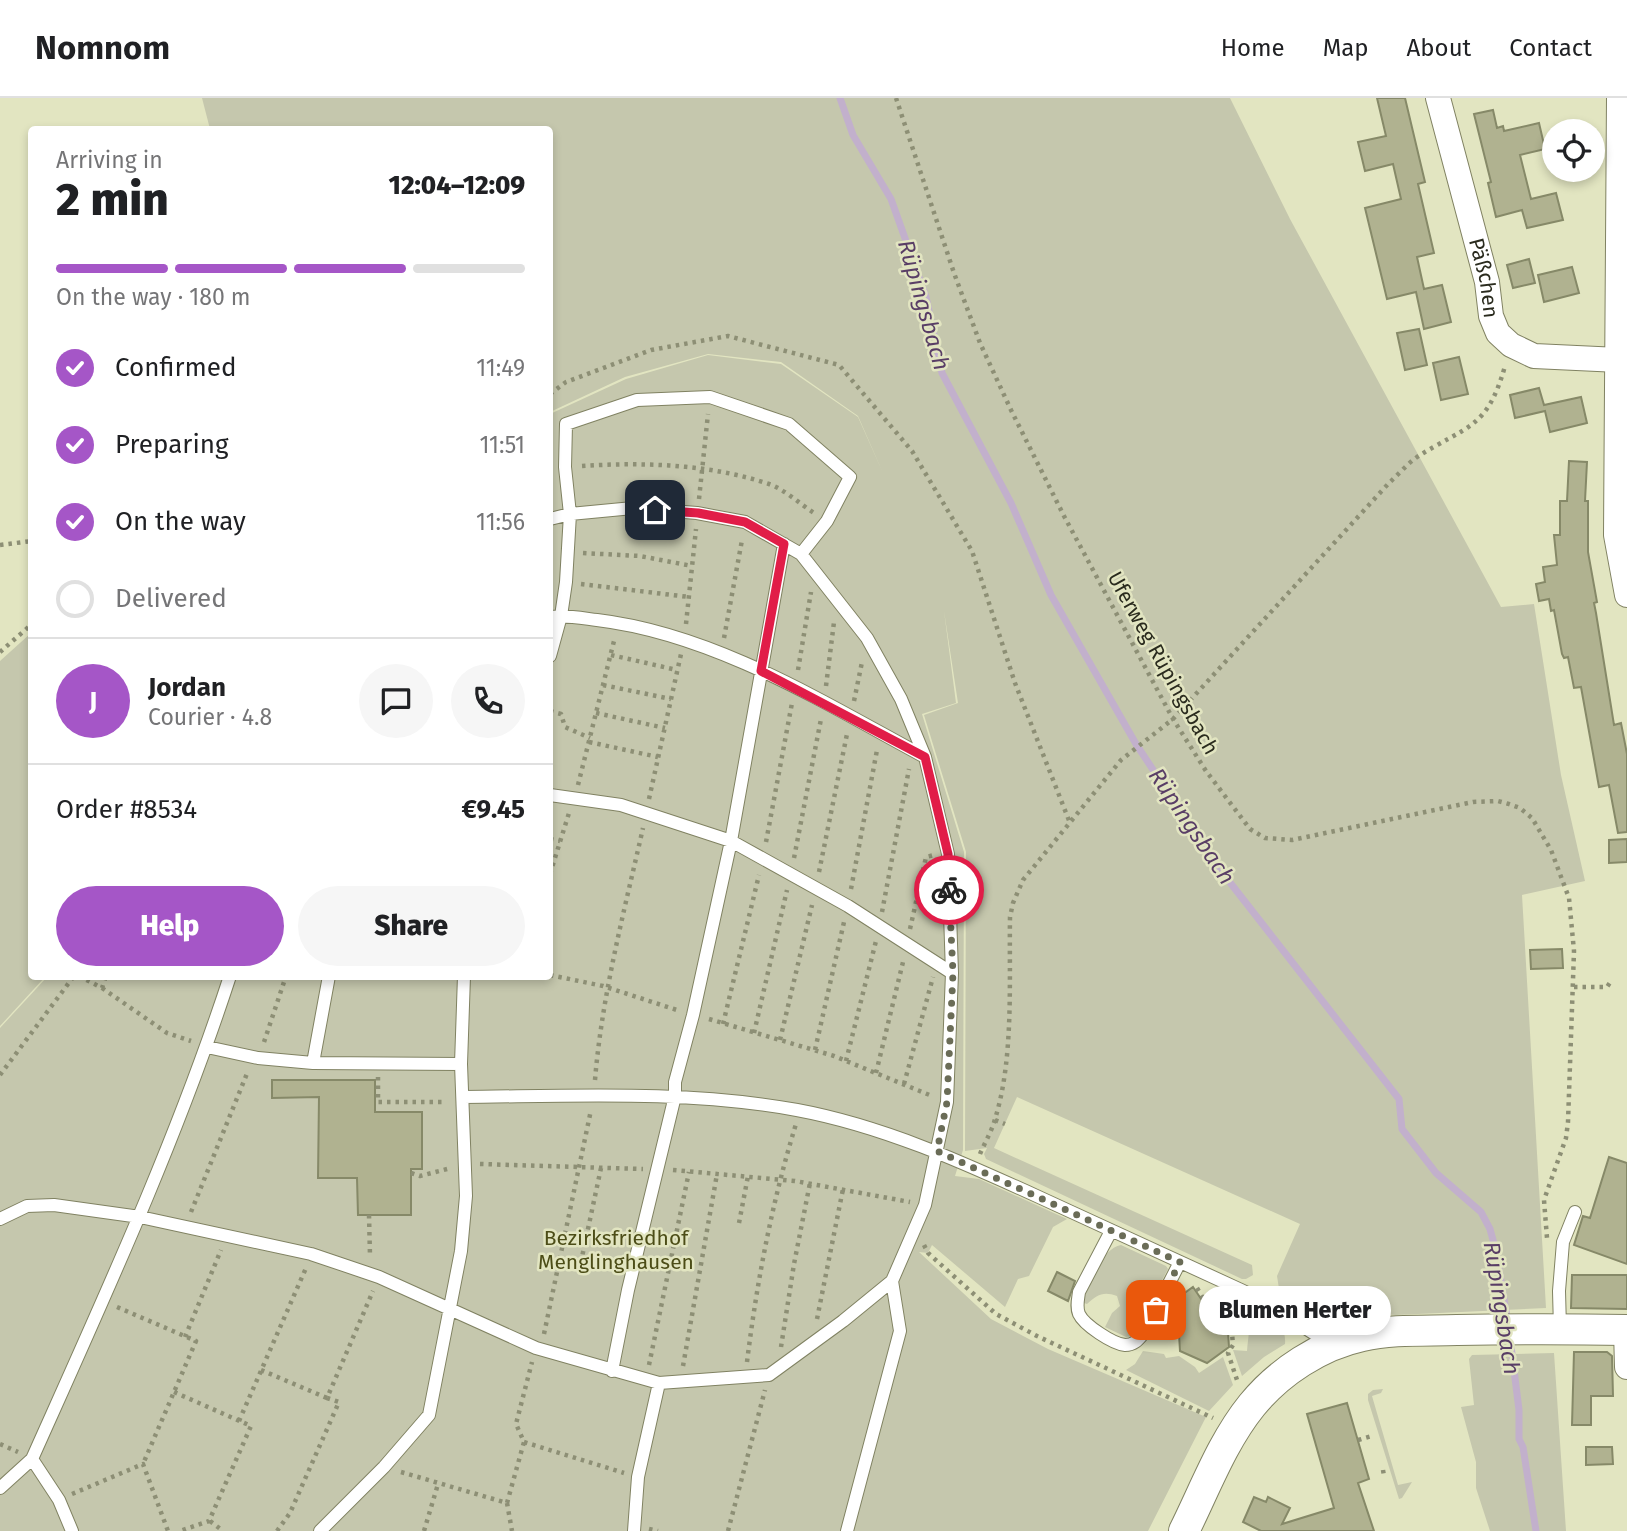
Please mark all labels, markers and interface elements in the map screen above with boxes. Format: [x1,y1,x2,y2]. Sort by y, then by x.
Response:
text: Nomnom [35,28,170,68]
text: Home [1221,34,1285,62]
text: Map [1323,34,1369,62]
text: About [1407,34,1471,62]
text: Contact [1509,34,1592,62]
map controls [1542,119,1605,182]
button: locate [1542,119,1605,182]
text: Arriving in [56,146,163,174]
text: 12:04–12:09 [389,170,525,201]
text: 2 min [56,172,169,227]
street label: Päßchen [1463,235,1504,319]
water label: Rüpingsbach [892,236,956,374]
text: On the way · 180 m [56,283,251,311]
icon: check [56,349,94,387]
text: Confirmed [115,352,236,383]
text: 11:49 [476,354,525,382]
icon: check [56,426,94,464]
text: Preparing [115,429,228,460]
text: 11:51 [479,431,525,459]
pin [625,480,685,540]
icon: home [636,491,674,529]
icon: check [56,503,94,541]
text: On the way [115,506,246,537]
text: 11:56 [476,508,525,536]
street label: Uferweg Rüpingsbach [1102,567,1224,759]
text: Delivered [115,583,227,614]
button: chat [359,664,433,738]
button: phone [451,664,525,738]
text: Jordan [148,672,226,703]
text: J [89,686,97,717]
text: Courier · 4.8 [148,703,272,731]
water label: Rüpingsbach [1143,762,1241,890]
text: Order #8534 [56,794,197,825]
text: €9.45 [461,794,525,825]
courier [914,855,984,925]
icon: bike [930,871,968,909]
button: Help [56,886,284,966]
button: Share [298,886,525,966]
park label: Bezirksfriedhof Menglinghausen [538,1225,694,1275]
water label: Rüpingsbach [1478,1239,1526,1377]
pin [1126,1280,1186,1340]
callout: Blumen Herter [1198,1286,1390,1334]
icon: bag [1137,1291,1175,1329]
text: Blumen Herter [1219,1296,1371,1324]

